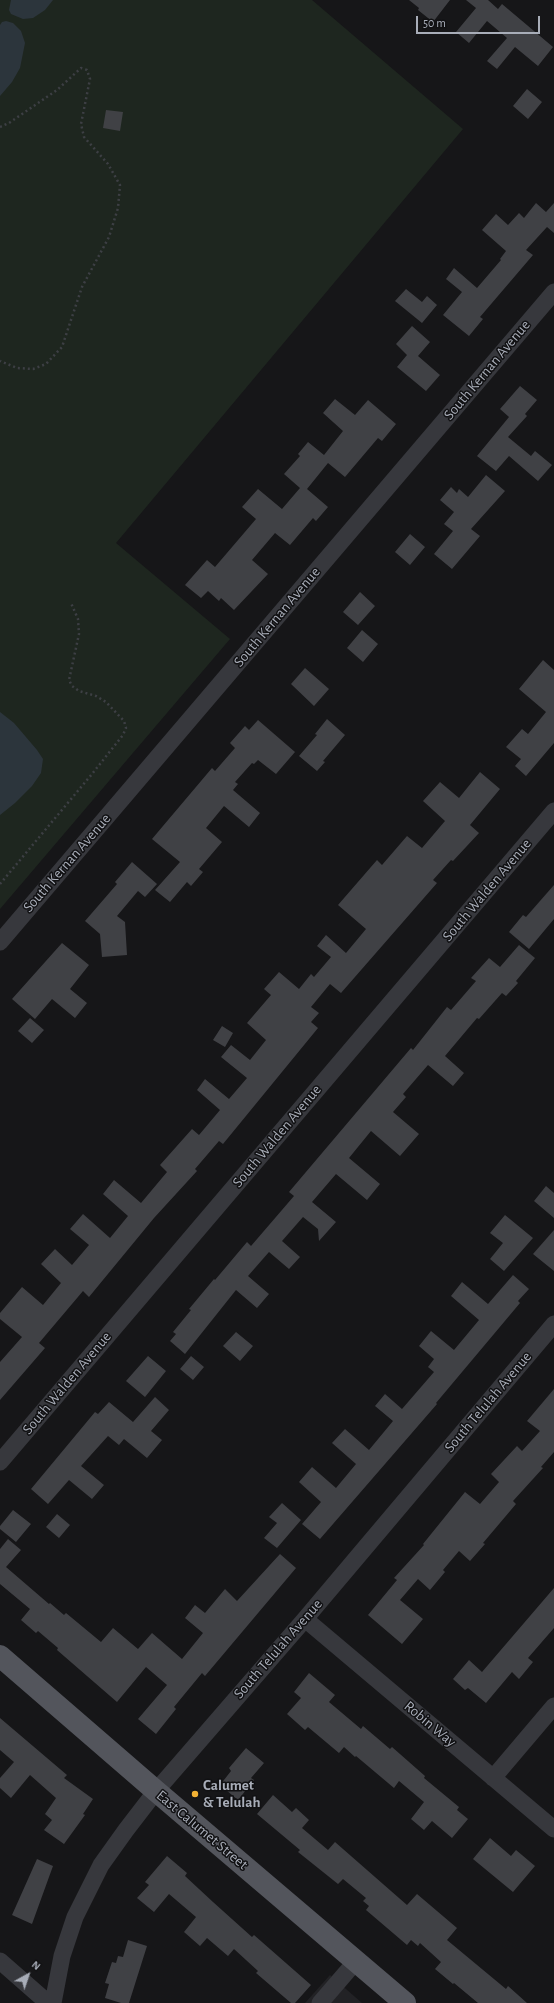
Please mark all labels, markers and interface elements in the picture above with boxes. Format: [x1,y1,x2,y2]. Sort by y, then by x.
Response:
scale bar [418,8,542,34]
text: 50 m [423,17,446,29]
street label: South Kernan Avenue [440,316,534,424]
street label: South Kernan Avenue [230,563,324,671]
street label: South Kernan Avenue [19,810,115,916]
street label: South Walden Avenue [439,835,535,945]
street label: South Walden Avenue [229,1081,325,1191]
street label: South Walden Avenue [19,1328,115,1438]
street label: South Telulah Avenue [441,1348,535,1456]
street label: South Telulah Avenue [230,1596,326,1702]
street label: Robin Way [400,1697,460,1751]
place label: Calumet & Telulah [203,1776,260,1811]
street label: East Calumet Street [153,1786,251,1874]
marker: Calumet & Telulah [190,1789,200,1799]
north arrow [8,1955,48,1995]
text: N [30,1959,43,1972]

